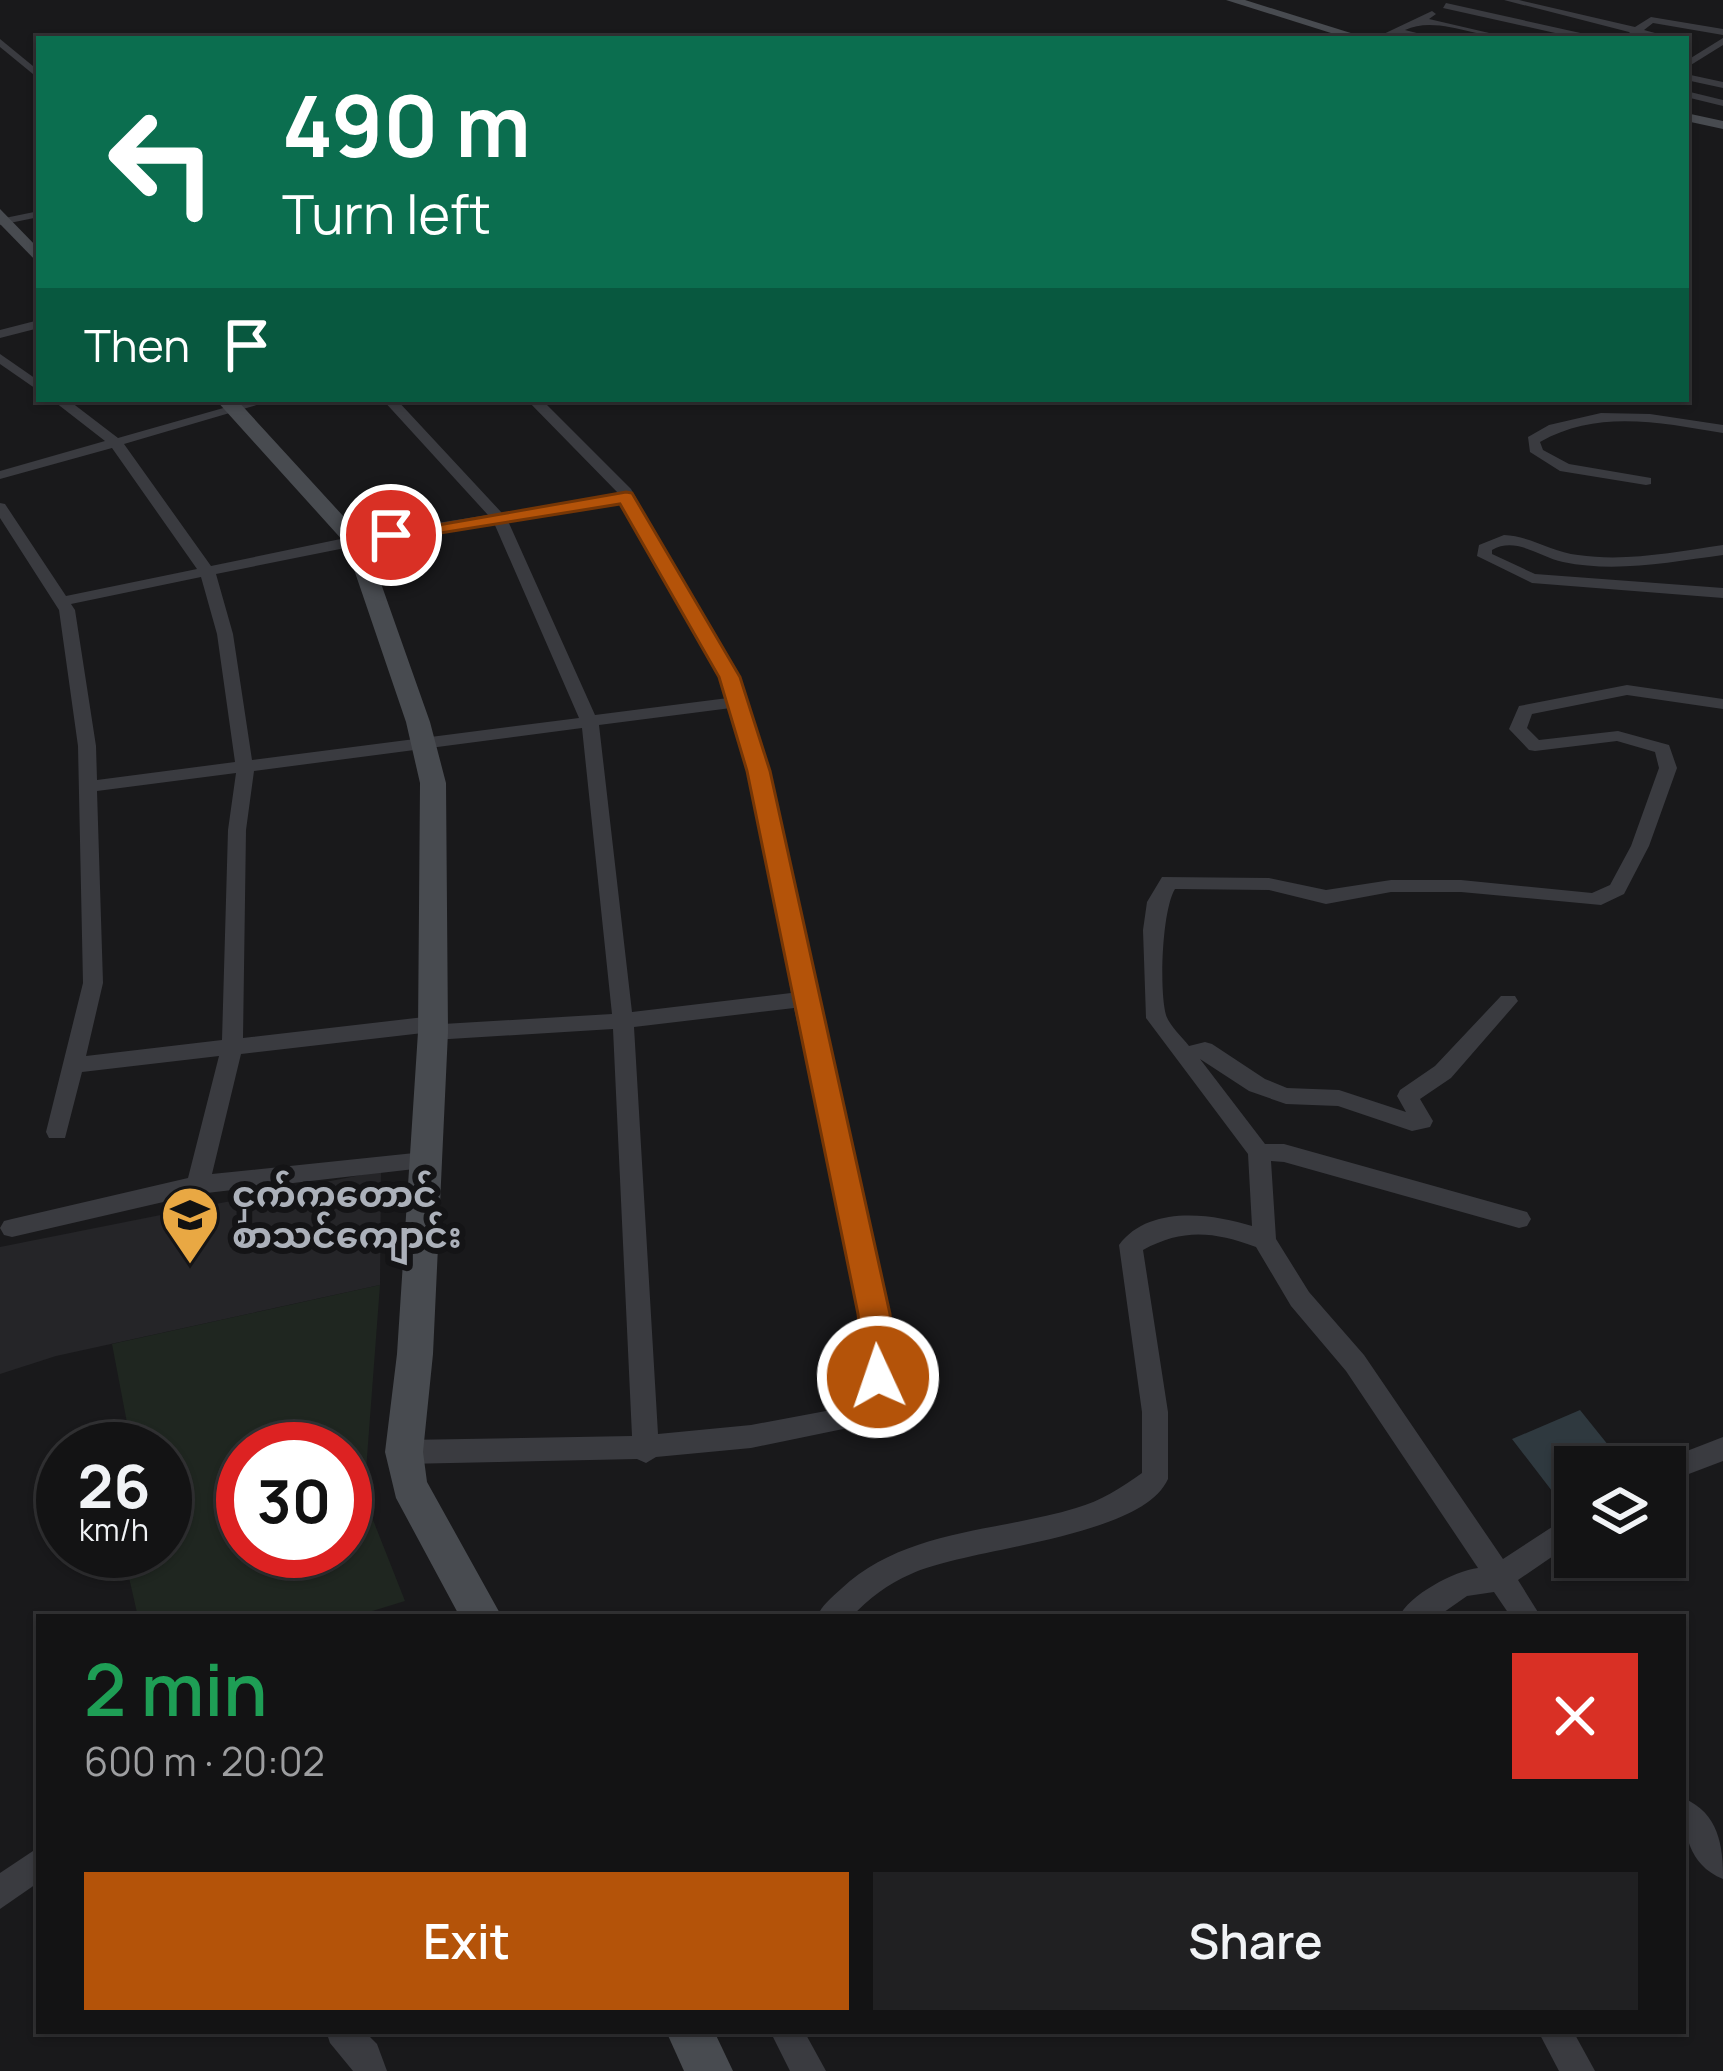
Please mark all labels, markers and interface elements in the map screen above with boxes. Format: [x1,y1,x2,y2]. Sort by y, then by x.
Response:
text: 490 m [282,67,531,182]
icon: left [84,84,240,240]
text: Turn left [282,176,491,250]
icon: arrive [214,312,280,378]
text: Then [84,314,190,376]
pin [340,484,442,586]
icon: arrive [358,502,424,568]
place label: ငှက်ကတောင် စာသင်ကျောင်း [232,1169,462,1266]
school or university icon: ငှက်ကတောင် စာသင်ကျောင်း [159,1184,221,1266]
position arrow [815,1314,941,1440]
speed limit sign: 30 [216,1422,372,1578]
text: 26 [77,1444,151,1526]
map controls [1554,1446,1686,1578]
button: layers [1554,1446,1686,1578]
text: km/h [79,1509,149,1550]
text: 2 min [84,1639,268,1738]
button: close [1512,1653,1638,1779]
text: 600 m · 20:02 [84,1734,325,1788]
button: Exit [84,1872,849,2010]
button: Share [873,1872,1638,2010]

